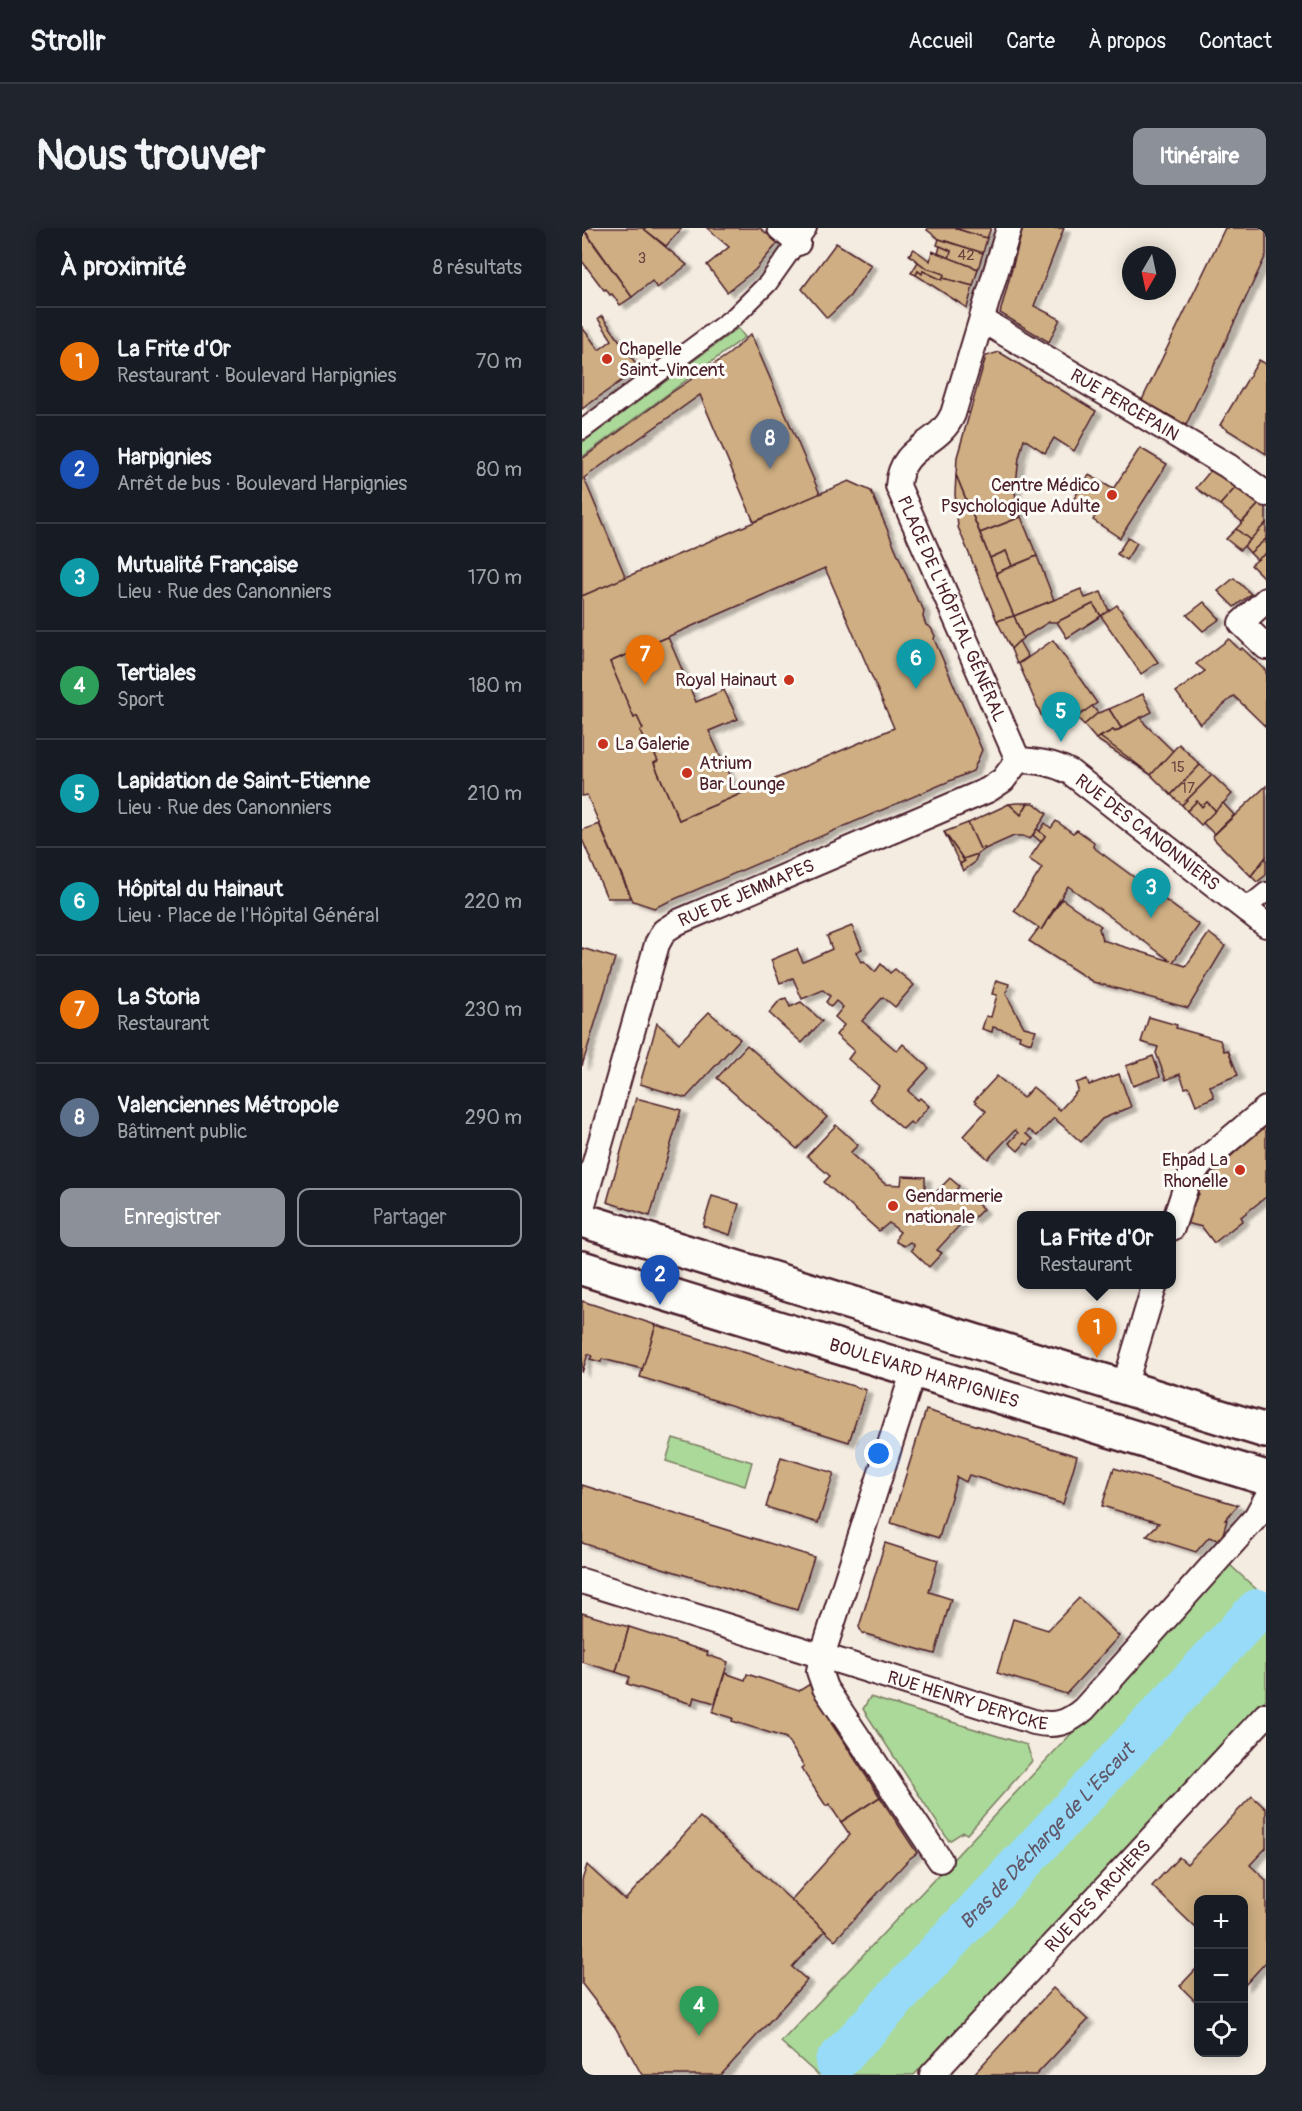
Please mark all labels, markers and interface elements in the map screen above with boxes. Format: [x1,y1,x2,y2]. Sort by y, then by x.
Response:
text: Strollr [30,24,105,59]
text: Accueil [909,28,973,55]
text: Carte [1006,28,1055,55]
text: À propos [1088,28,1166,55]
text: Contact [1199,28,1272,55]
button: Itinéraire [1133,128,1266,185]
text: Nous trouver [36,130,265,182]
house number: 42 [957,246,975,265]
north arrow [1122,246,1176,300]
house number: 3 [638,249,646,268]
text: À proximité [60,251,187,283]
text: 8 résultats [433,255,522,280]
text: La Frite d'Or [117,335,231,363]
place label: Chapelle Saint-Vincent [619,338,725,382]
text: 1 [76,349,83,374]
text: 70 m [476,349,522,374]
marker: Chapelle Saint-Vincent [600,352,614,366]
text: Restaurant · Boulevard Harpignies [117,363,396,388]
street label: RUE PERCEPAIN [1066,364,1183,446]
pin: 8 [750,420,789,469]
text: Harpignies [117,443,211,471]
text: 2 [74,457,85,482]
text: 80 m [476,457,522,482]
text: Arrêt de bus · Boulevard Harpignies [117,471,407,496]
place label: Centre Médico Psychologique Adulte [941,474,1100,518]
marker: Centre Médico Psychologique Adulte [1105,488,1119,502]
street label: PLACE DE L'HÔPITAL GÉNÉRAL [892,492,1011,726]
text: Mutualité Française [117,551,298,579]
text: 3 [74,565,85,590]
text: 170 m [468,565,522,590]
text: Lieu · Rue des Canonniers [117,579,331,604]
pin: 7 [626,636,664,685]
pin: 6 [896,640,936,689]
text: Tertiales [117,659,196,687]
place label: Royal Hainaut [675,669,778,692]
text: 4 [74,673,85,698]
text: 180 m [468,673,522,698]
marker: Royal Hainaut [782,673,796,687]
text: Sport [117,687,164,712]
pin: 5 [1042,692,1080,742]
place label: La Galerie [615,733,690,756]
marker: La Galerie [596,737,610,751]
place label: Atrium Bar Lounge [699,752,785,796]
house number: 15 [1171,758,1185,777]
marker: Atrium Bar Lounge [680,766,694,780]
text: Lapidation de Saint-Etienne [117,767,370,795]
street label: RUE DES CANONNIERS [1071,769,1224,896]
house number: 17 [1181,779,1195,798]
text: 5 [74,781,85,806]
text: 210 m [467,781,522,806]
text: Lieu · Rue des Canonniers [117,795,331,820]
street label: RUE DE JEMMAPES [675,854,818,932]
pin: 3 [1132,868,1170,918]
text: Hôpital du Hainaut [117,875,283,903]
text: 6 [74,889,85,914]
text: 220 m [464,889,522,914]
text: Lieu · Place de l'Hôpital Général [117,903,379,928]
text: La Storia [117,983,200,1011]
text: 7 [74,997,85,1022]
text: 230 m [465,997,522,1022]
text: Restaurant [117,1011,209,1036]
text: Valenciennes Métropole [117,1091,339,1119]
text: 8 [74,1105,85,1130]
text: 290 m [465,1105,522,1130]
text: Bâtiment public [117,1119,247,1144]
place label: Ehpad La Rhonelle [1162,1149,1228,1193]
marker: Ehpad La Rhonelle [1233,1163,1247,1177]
place label: Gendarmerie nationale [905,1185,1003,1229]
button: Enregistrer [60,1188,285,1247]
button: Partager [297,1188,522,1247]
marker: Gendarmerie nationale [886,1199,900,1213]
popup [1017,1211,1176,1289]
text: La Frite d'Or [1040,1224,1153,1252]
text: Restaurant [1040,1252,1132,1277]
pin: 2 [640,1256,680,1305]
pin: 1 [1078,1308,1116,1358]
street label: BOULEVARD HARPIGNIES [826,1333,1022,1413]
your location [864,1439,893,1468]
street label: RUE HENRY DERYCKE [885,1666,1049,1736]
water label: Bras de Décharge de L'Escaut [954,1736,1141,1934]
street label: RUE DES ARCHERS [1040,1835,1156,1957]
map controls [1194,1895,1248,2057]
button: + [1194,1895,1248,1949]
button: − [1194,1949,1248,2003]
pin: 4 [680,1986,718,2036]
button: locate [1194,2003,1248,2057]

